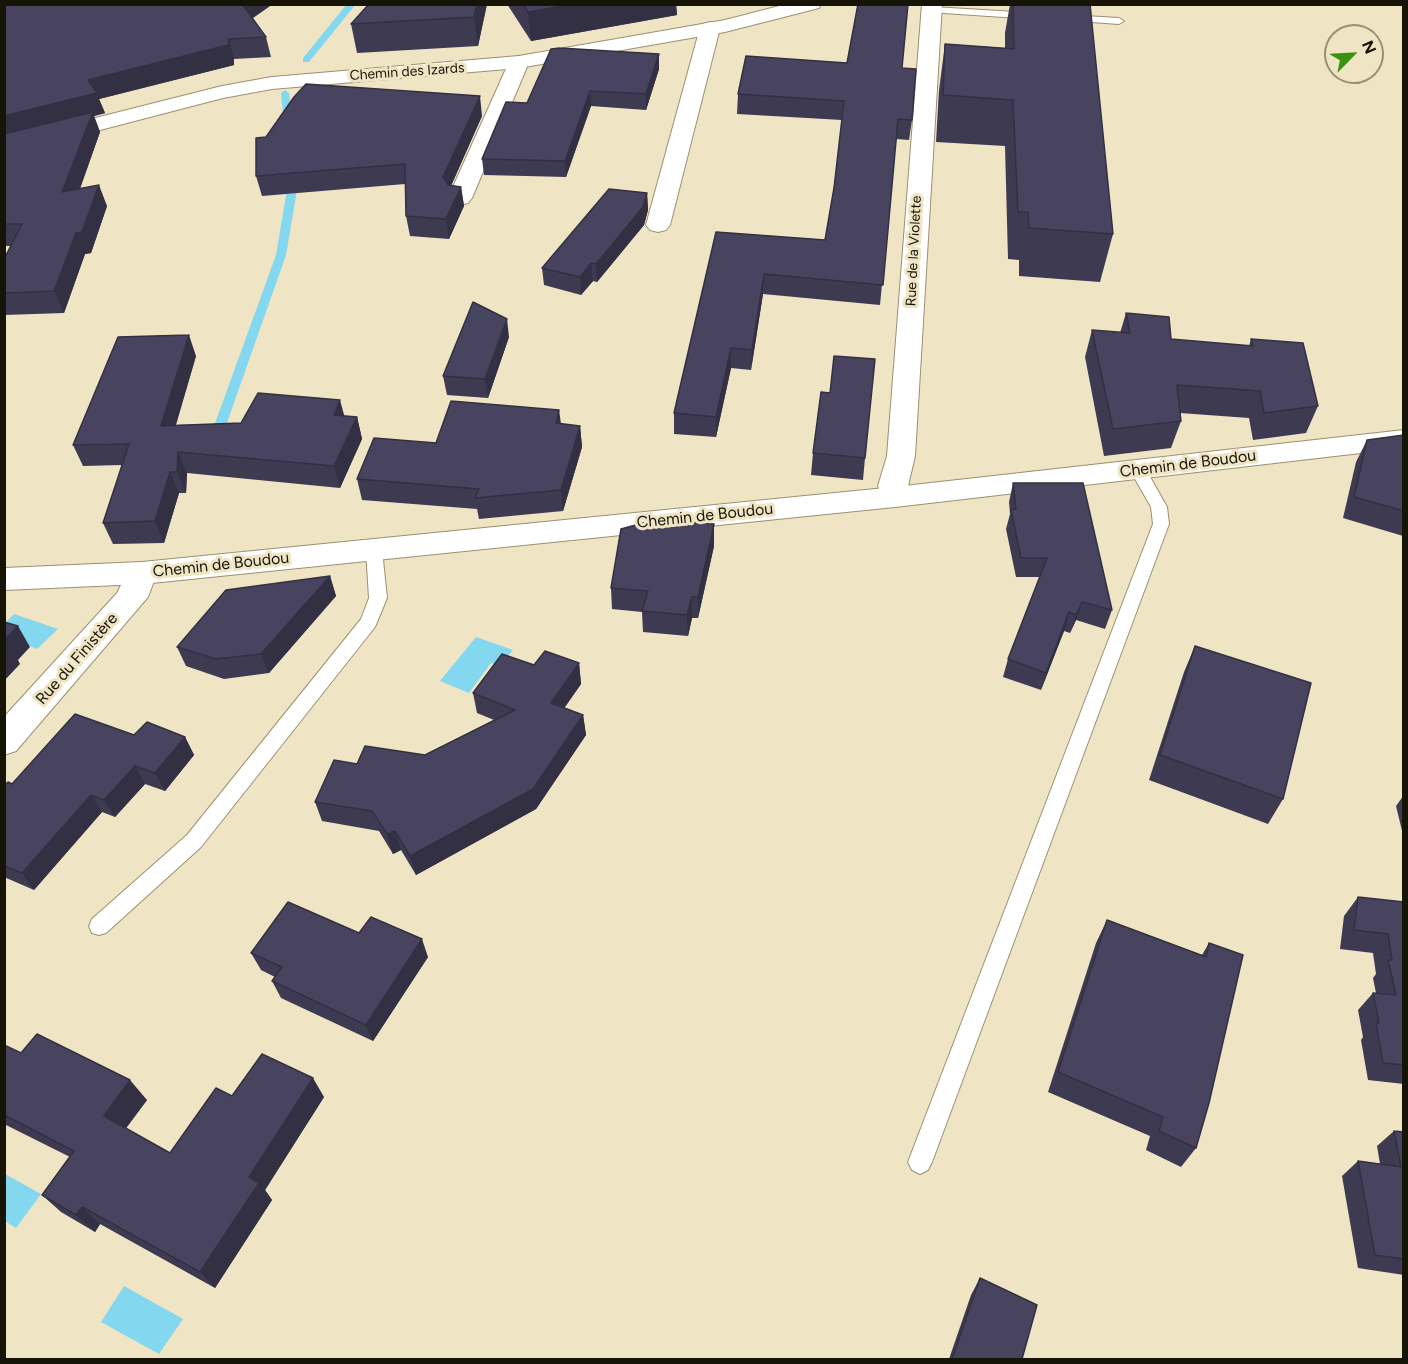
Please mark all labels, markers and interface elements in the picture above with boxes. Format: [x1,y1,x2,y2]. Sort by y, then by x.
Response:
north arrow [1324,24,1384,84]
text: N [1358,38,1380,57]
street label: Chemin des Izards [349,60,465,84]
street label: Rue de la Violette [903,195,925,307]
street label: Chemin de Boudou [1119,446,1257,482]
street label: Chemin de Boudou [636,499,774,533]
street label: Chemin de Boudou [152,548,290,582]
street label: Rue du Finistère [32,609,122,709]

